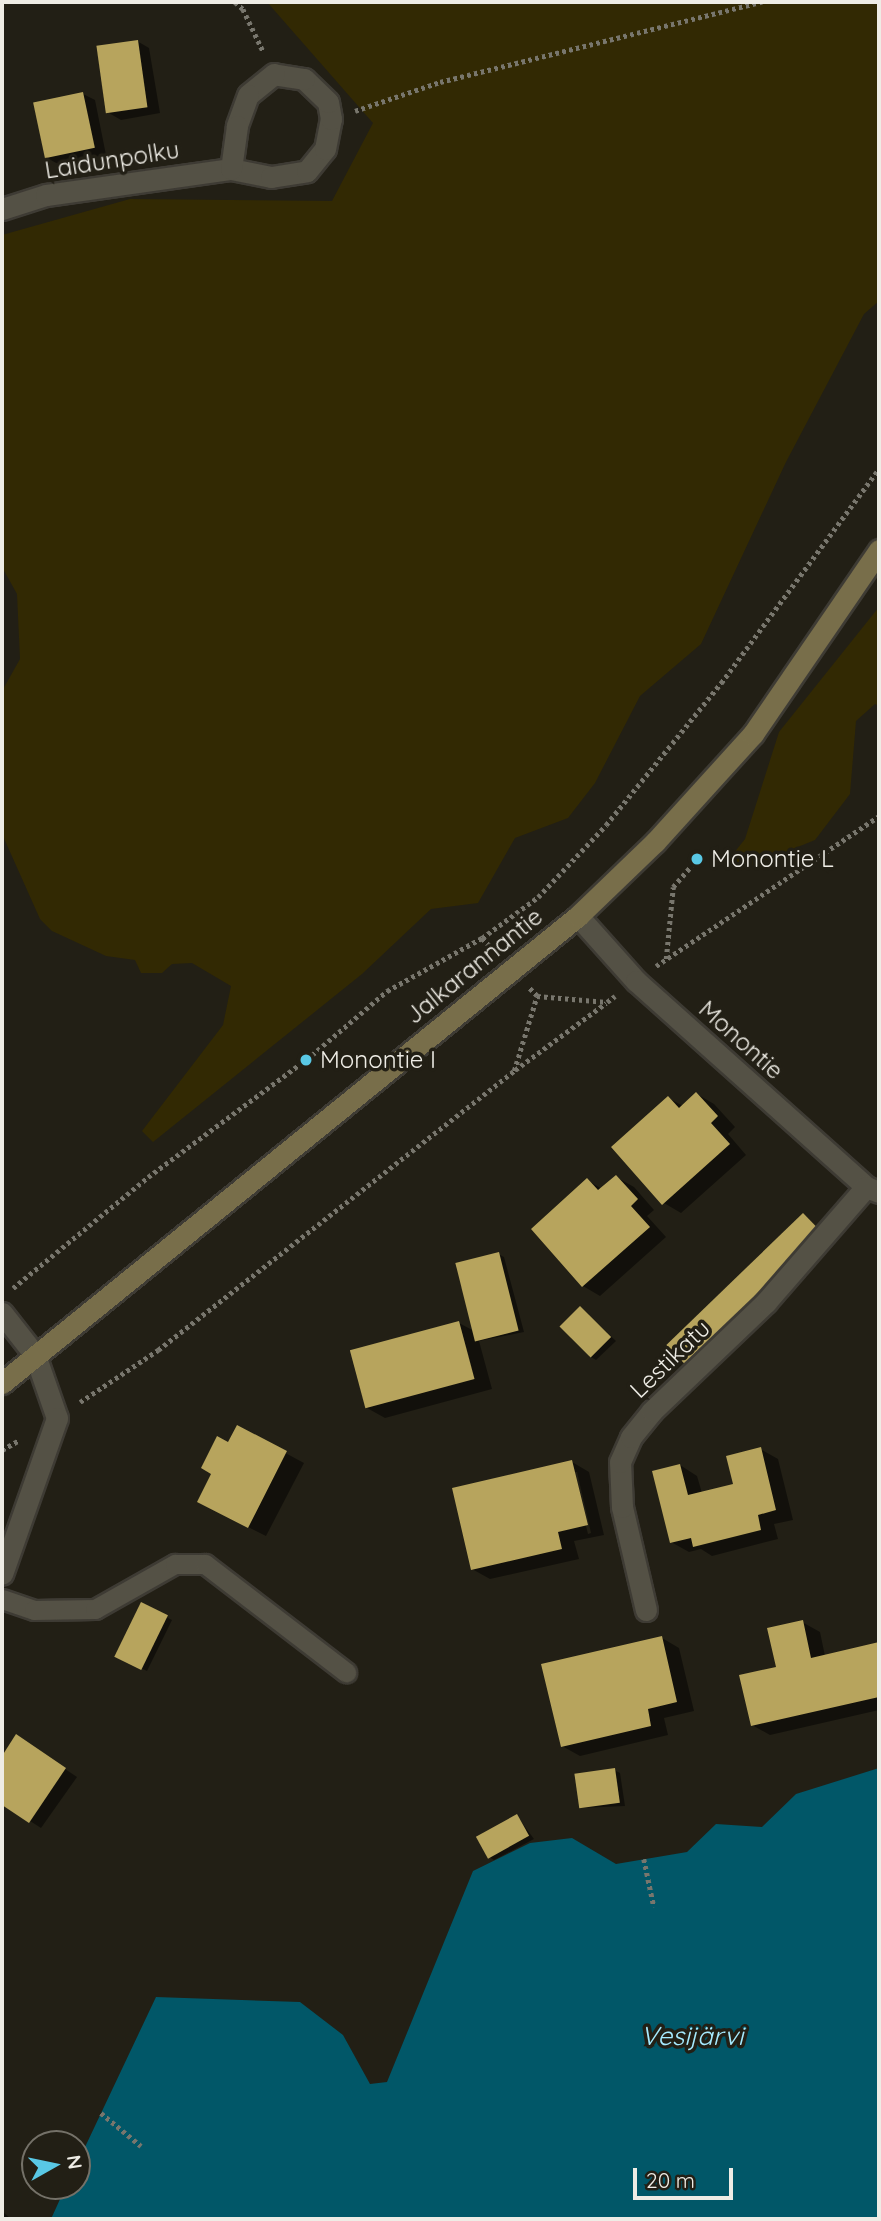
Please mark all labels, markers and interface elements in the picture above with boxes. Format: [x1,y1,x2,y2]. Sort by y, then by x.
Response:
street label: Laidunpolku [43,135,181,185]
place label: Monontie L [711,845,834,873]
marker: Monontie L [689,851,705,867]
street label: Jalkarannantie [400,902,548,1030]
street label: Monontie [693,995,789,1085]
place label: Monontie I [320,1046,436,1074]
marker: Monontie I [298,1052,314,1068]
street label: Lestikatu [624,1314,716,1404]
water label: Vesijärvi [641,2020,743,2052]
north arrow [21,2130,91,2200]
text: N [62,2153,88,2171]
scale bar [636,2154,736,2198]
text: 20 m [646,2167,695,2193]

